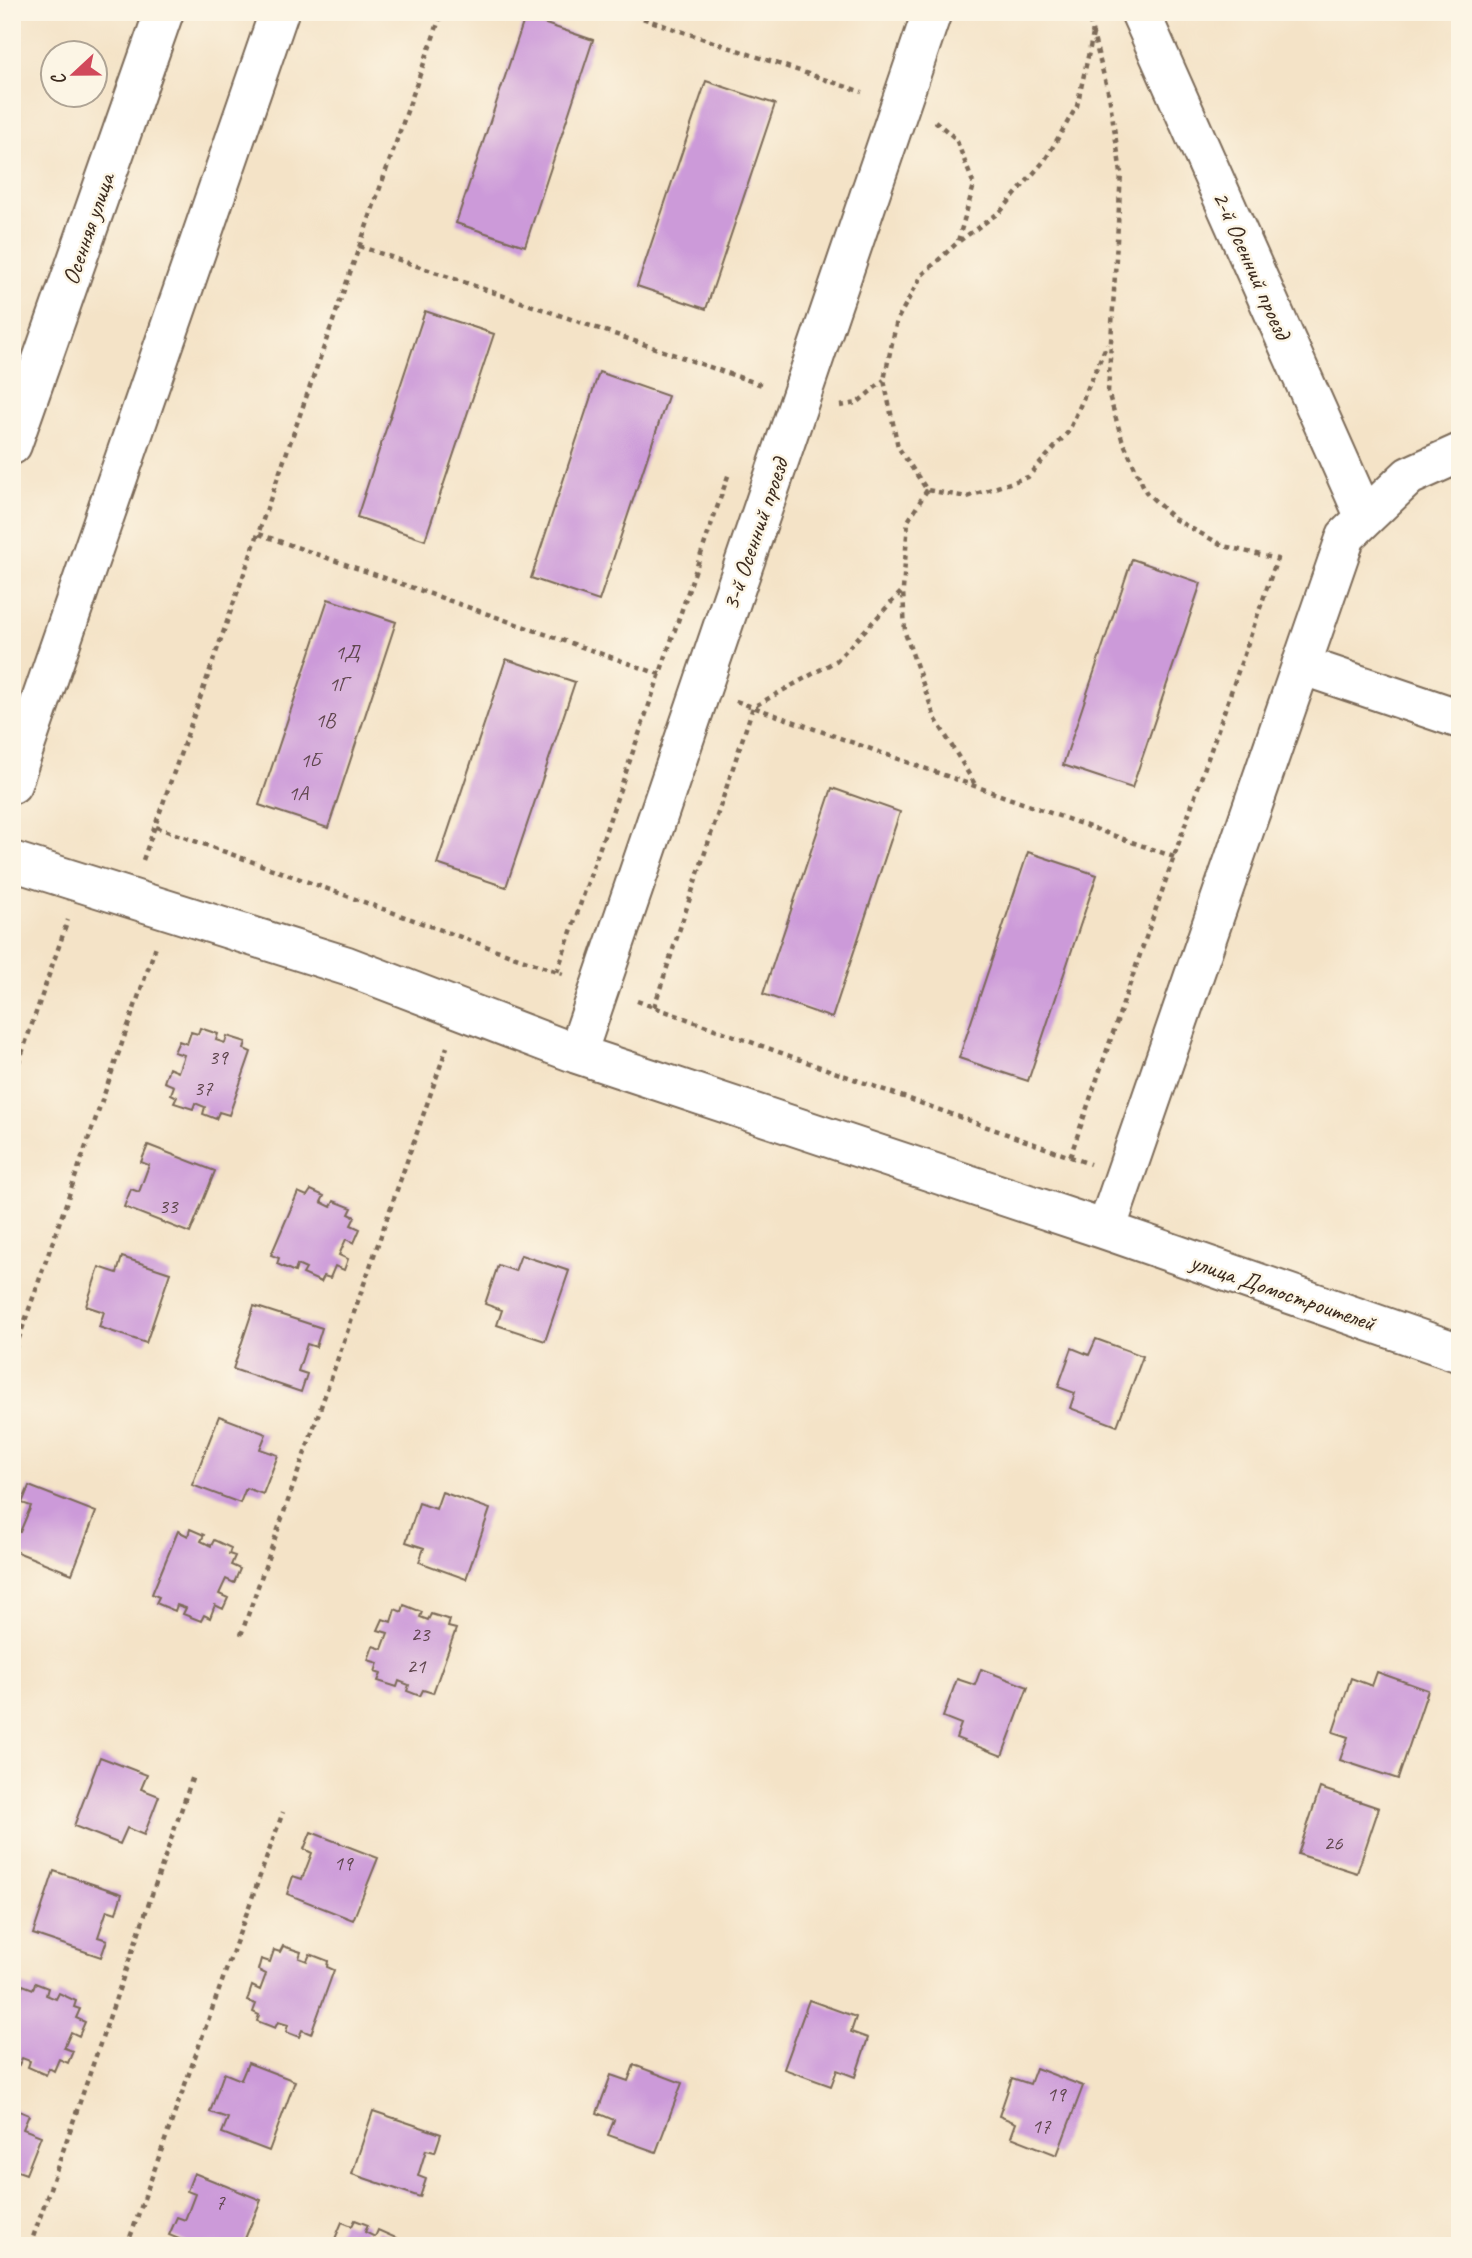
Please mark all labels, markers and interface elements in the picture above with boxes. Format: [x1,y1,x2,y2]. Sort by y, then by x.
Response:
north arrow [38,38,108,108]
text: С [45,69,72,89]
street label: Осенняя улица [55,168,122,288]
street label: 2-й Осенний проезд [1206,186,1299,346]
street label: 3-й Осенний проезд [715,452,796,614]
house number: 1Д [335,639,361,665]
house number: 1Г [328,671,352,697]
house number: 1В [315,707,337,733]
house number: 1Б [300,747,323,773]
house number: 1А [288,780,309,806]
house number: 39 [209,1044,229,1070]
house number: 37 [194,1075,214,1101]
house number: 33 [159,1193,179,1219]
street label: улица Домостроителей [1185,1246,1381,1338]
house number: 23 [411,1621,431,1647]
house number: 21 [407,1653,427,1679]
house number: 26 [1324,1830,1343,1856]
house number: 19 [334,1850,354,1876]
house number: 19 [1047,2081,1067,2107]
house number: 17 [1032,2113,1052,2139]
house number: 7 [215,2189,226,2215]

